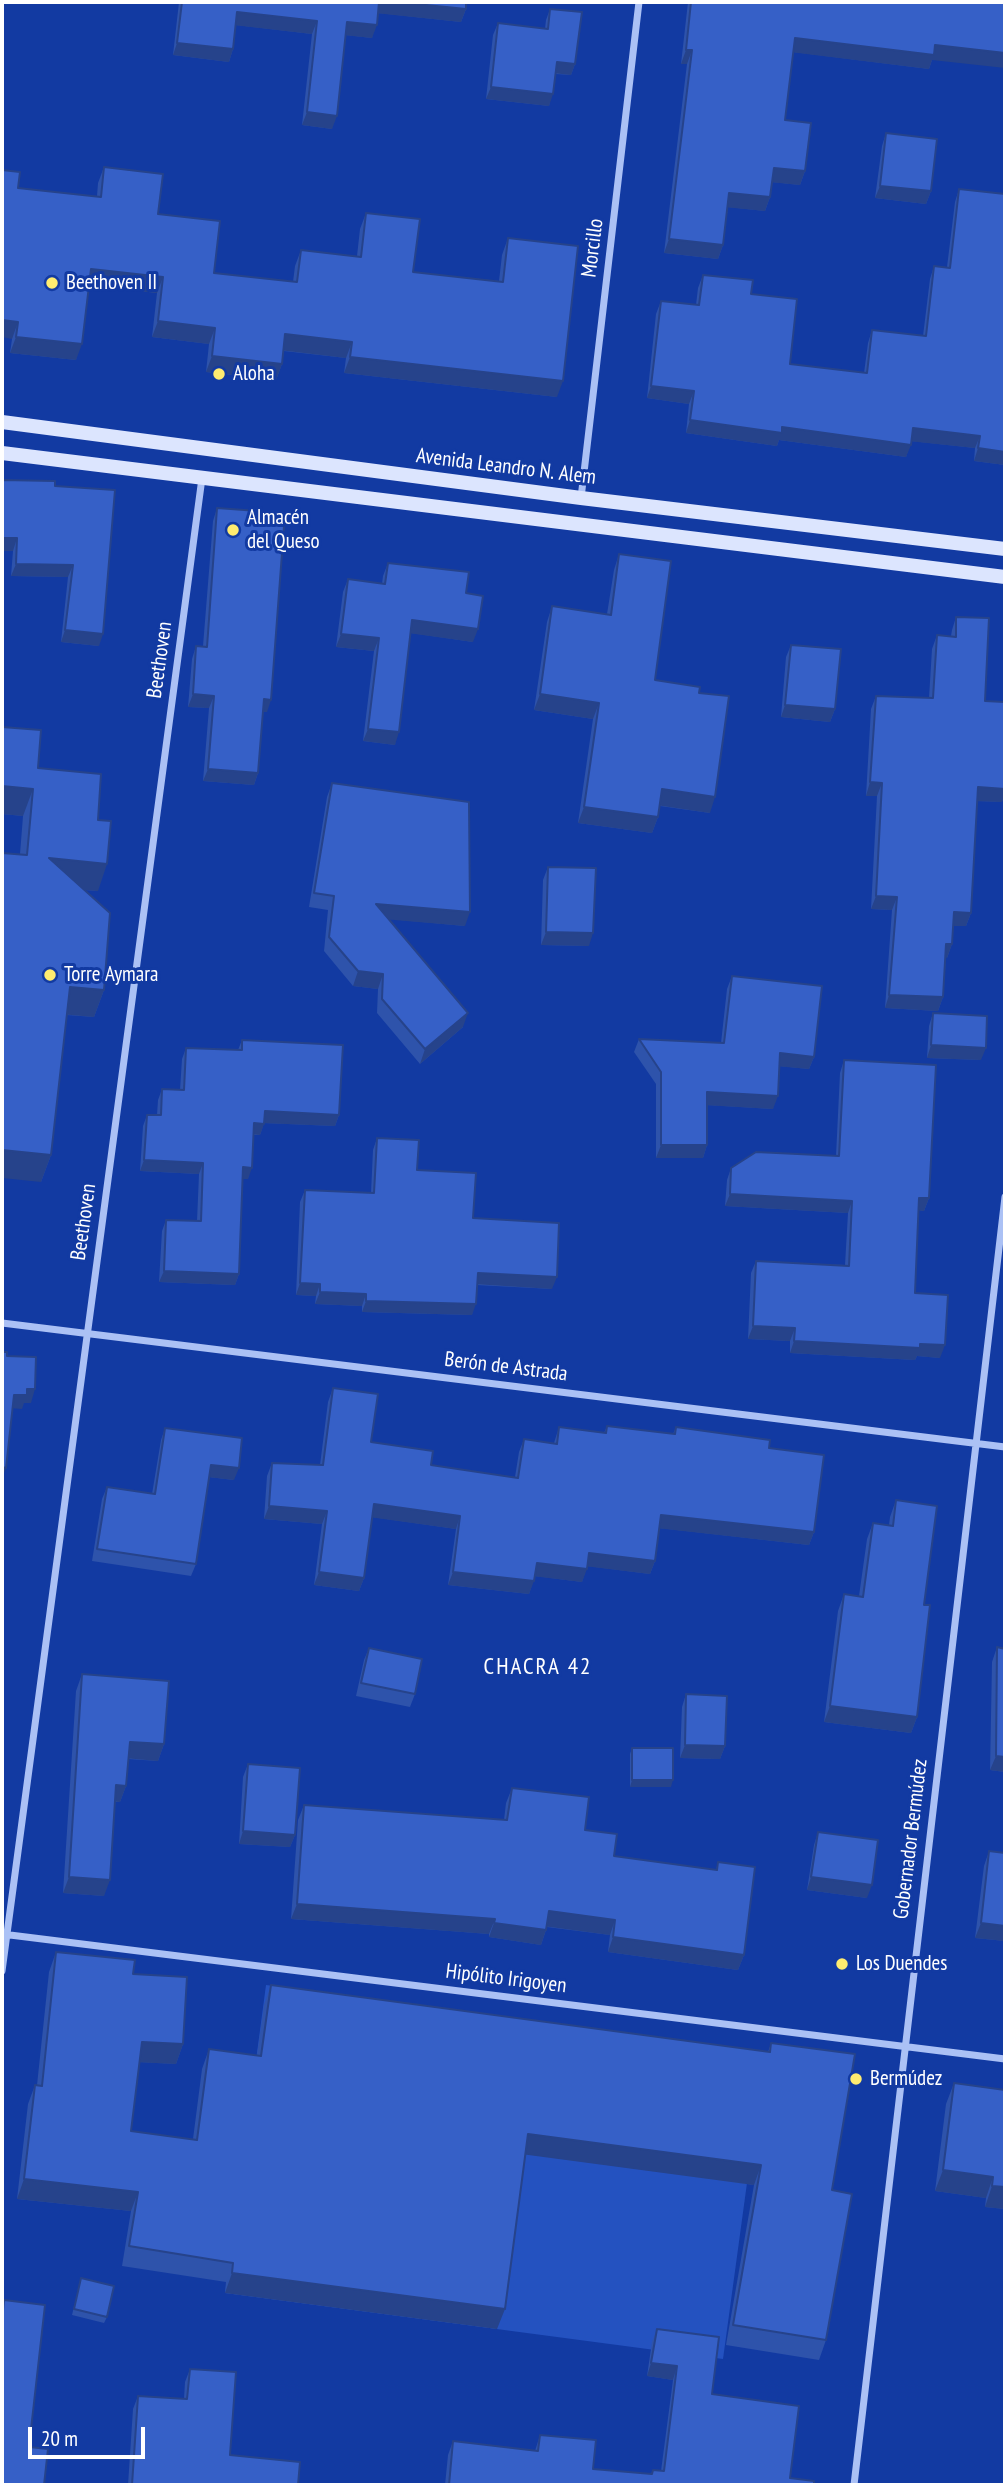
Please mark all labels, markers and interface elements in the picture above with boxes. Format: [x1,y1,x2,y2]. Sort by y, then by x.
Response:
street label: Morcillo [577,217,609,279]
place label: Beethoven II [66,270,157,296]
marker: Beethoven II [44,275,60,291]
place label: Aloha [233,361,275,387]
marker: Aloha [211,366,227,382]
street label: Avenida Leandro N. Alem [415,443,597,491]
place label: Almacén del Queso [247,505,320,555]
marker: Almacén del Queso [225,522,241,538]
street label: Beethoven [142,620,178,700]
place label: Torre Aymara [64,962,158,988]
marker: Torre Aymara [42,967,58,983]
street label: Beethoven [66,1182,102,1262]
street label: Berón de Astrada [443,1347,569,1387]
district label: CHACRA 42 [485,1653,591,1681]
street label: Gobernador Bermúdez [889,1757,933,1921]
place label: Los Duendes [856,1951,947,1977]
marker: Los Duendes [834,1956,850,1972]
street label: Hipólito Irigoyen [444,1959,568,1999]
place label: Bermúdez [870,2066,942,2092]
marker: Bermúdez [848,2071,864,2087]
scale bar [32,2414,149,2458]
text: 20 m [41,2425,78,2452]

